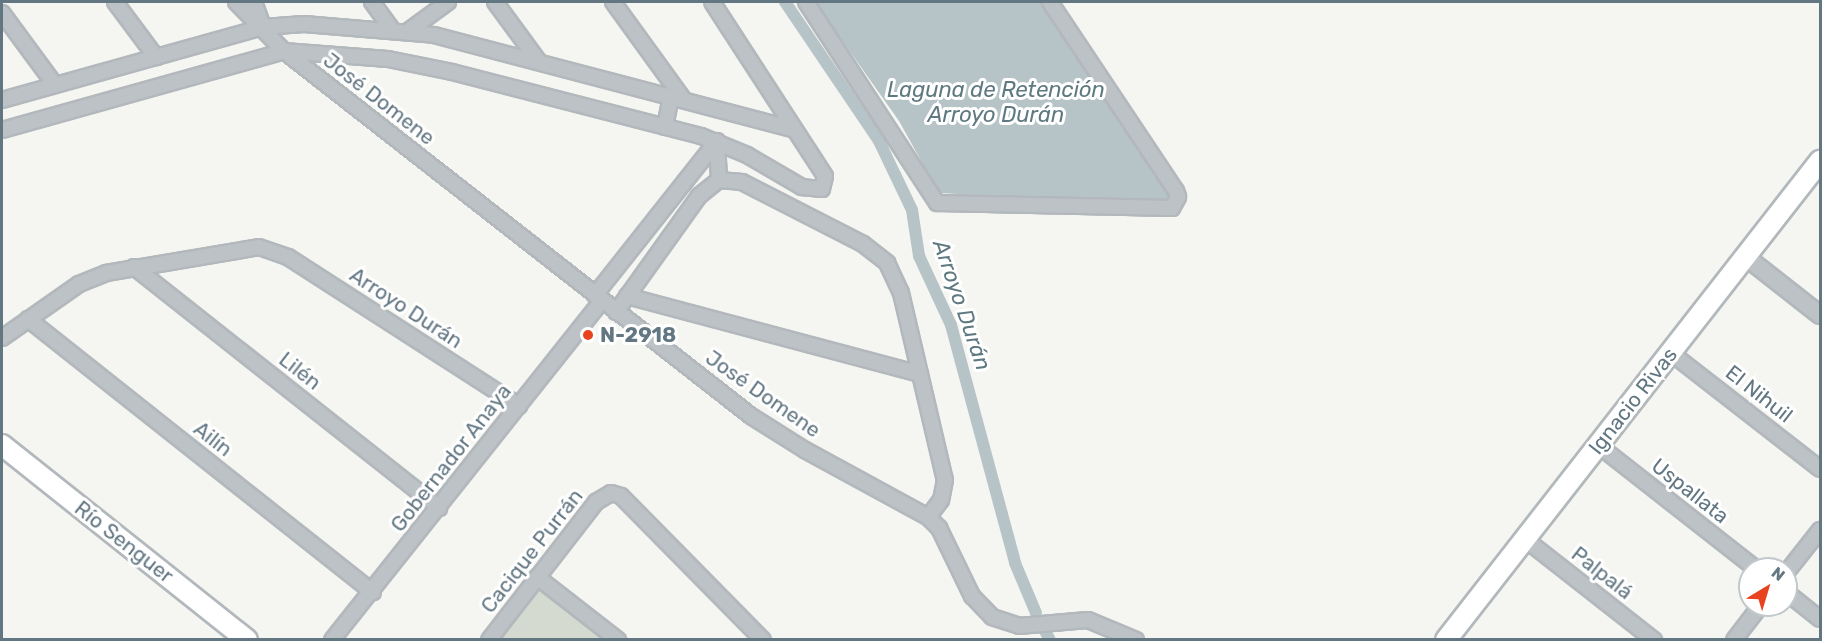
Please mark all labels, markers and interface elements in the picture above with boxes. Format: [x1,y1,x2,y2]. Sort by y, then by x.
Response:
street label: José Domene [318,48,440,150]
water label: Laguna de Retención Arroyo Durán [887,76,1105,128]
water label: Arroyo Durán [927,236,997,374]
street label: Arroyo Durán [345,262,467,354]
place label: N-2918 [600,322,676,348]
marker: N-2918 [581,328,595,342]
street label: Ignacio Rivas [1583,342,1683,460]
street label: José Domene [701,345,825,443]
street label: Lilén [274,347,326,395]
street label: El Nihuil [1720,360,1798,428]
street label: Gobernador Anaya [385,379,517,537]
street label: Ailín [189,416,237,462]
street label: Uspallata [1646,453,1734,529]
street label: Cacique Purrán [476,484,588,618]
street label: Río Senguer [70,496,178,588]
street label: Palpalá [1566,541,1638,605]
north arrow [1738,557,1798,617]
text: N [1768,563,1789,585]

